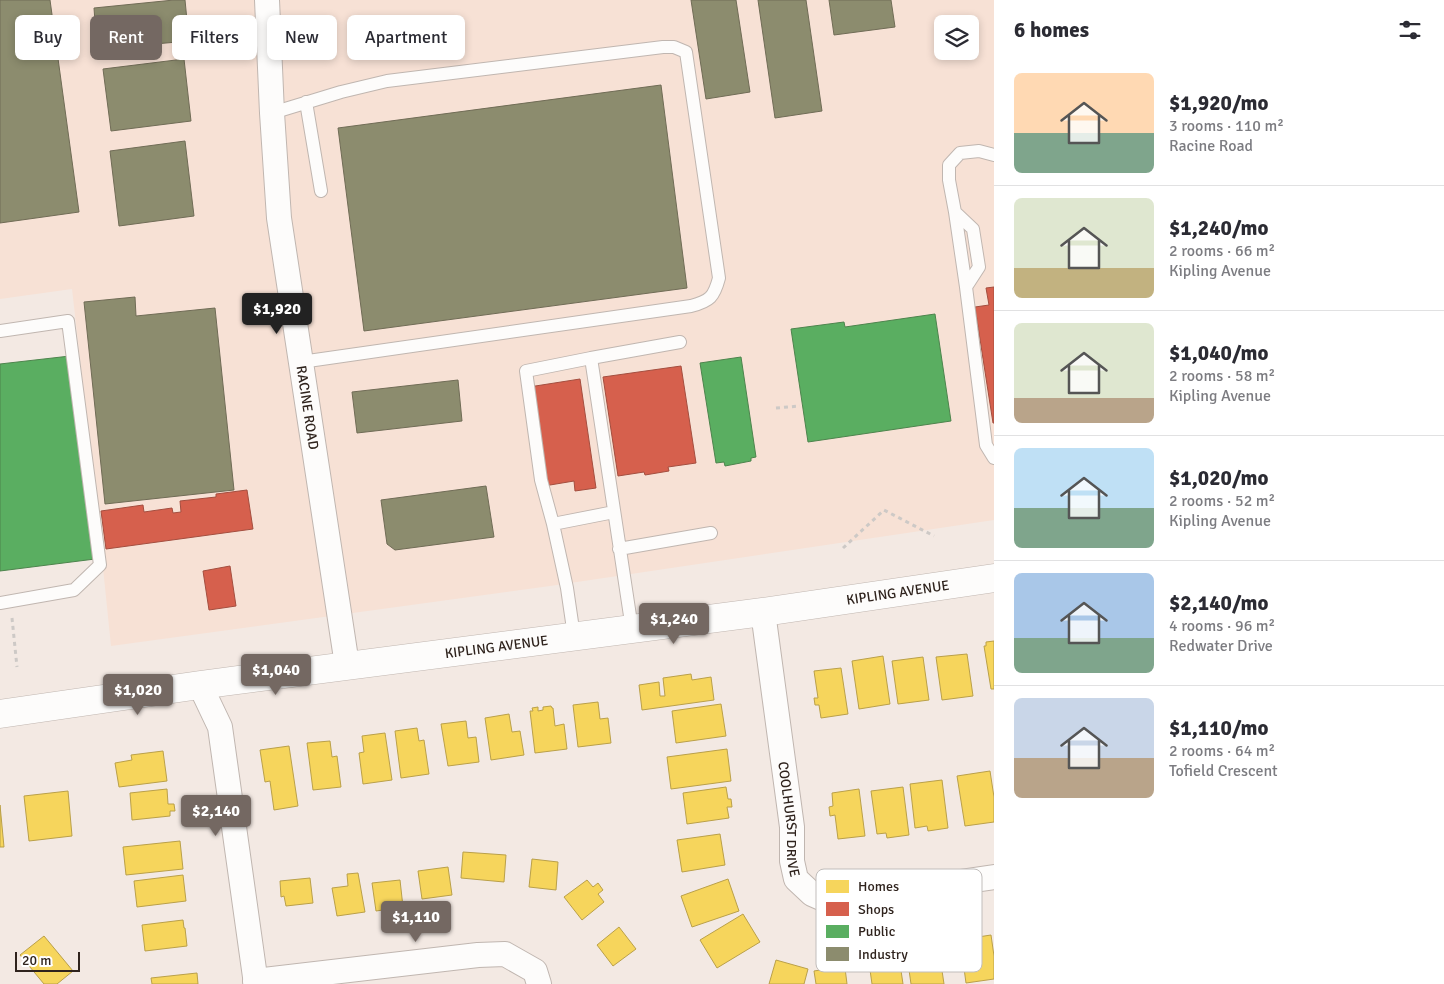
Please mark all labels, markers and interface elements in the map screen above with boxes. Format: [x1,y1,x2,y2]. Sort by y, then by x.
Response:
chip: Buy [15,15,80,60]
chip: Rent [90,15,162,60]
chip: Filters [172,15,257,60]
chip: New [267,15,337,60]
chip: Apartment [347,15,465,60]
map controls [934,15,979,60]
button: layers [934,15,979,60]
icon: filters [1396,16,1424,44]
text: 6 homes [1014,17,1089,43]
text: $1,920/mo [1169,90,1268,116]
icon: home [1054,93,1114,153]
text: 3 rooms · 110 m² [1169,116,1284,136]
text: Racine Road [1169,136,1253,156]
text: $1,240/mo [1169,215,1268,241]
icon: home [1054,218,1114,278]
text: 2 rooms · 66 m² [1169,241,1275,261]
text: Kipling Avenue [1169,261,1271,281]
pin: $1,920 [236,292,318,335]
text: $1,920 [253,299,301,319]
text: $1,040/mo [1169,340,1268,366]
icon: home [1054,343,1114,403]
street label: RACINE ROAD [293,364,322,451]
text: 2 rooms · 58 m² [1169,366,1275,386]
text: Kipling Avenue [1169,386,1271,406]
text: $1,020/mo [1169,465,1268,491]
icon: home [1054,468,1114,528]
text: 2 rooms · 52 m² [1169,491,1275,511]
text: Kipling Avenue [1169,511,1271,531]
street label: KIPLING AVENUE [845,577,951,609]
text: $2,140/mo [1169,590,1268,616]
icon: home [1054,593,1114,653]
pin: $1,240 [633,602,715,645]
text: $1,240 [650,609,698,629]
text: 4 rooms · 96 m² [1169,616,1275,636]
street label: KIPLING AVENUE [444,632,549,662]
text: Redwater Drive [1169,636,1273,656]
pin: $1,040 [235,654,317,696]
text: $1,040 [252,660,300,680]
pin: $1,020 [97,674,179,716]
text: $1,020 [114,680,162,700]
text: $1,110/mo [1169,715,1268,741]
icon: home [1054,718,1114,778]
text: 2 rooms · 64 m² [1169,741,1275,761]
street label: COOLHURST DRIVE [774,760,803,879]
text: Tofield Crescent [1169,761,1278,781]
pin: $2,140 [175,794,257,837]
text: $2,140 [192,801,240,821]
legend [816,869,982,972]
text: Homes [858,878,899,895]
pin: $1,110 [375,900,457,943]
text: Shops [858,901,894,918]
text: $1,110 [392,907,440,927]
text: Public [858,923,896,940]
text: Industry [858,946,908,963]
scale bar [15,949,80,972]
text: 20 m [22,952,51,969]

